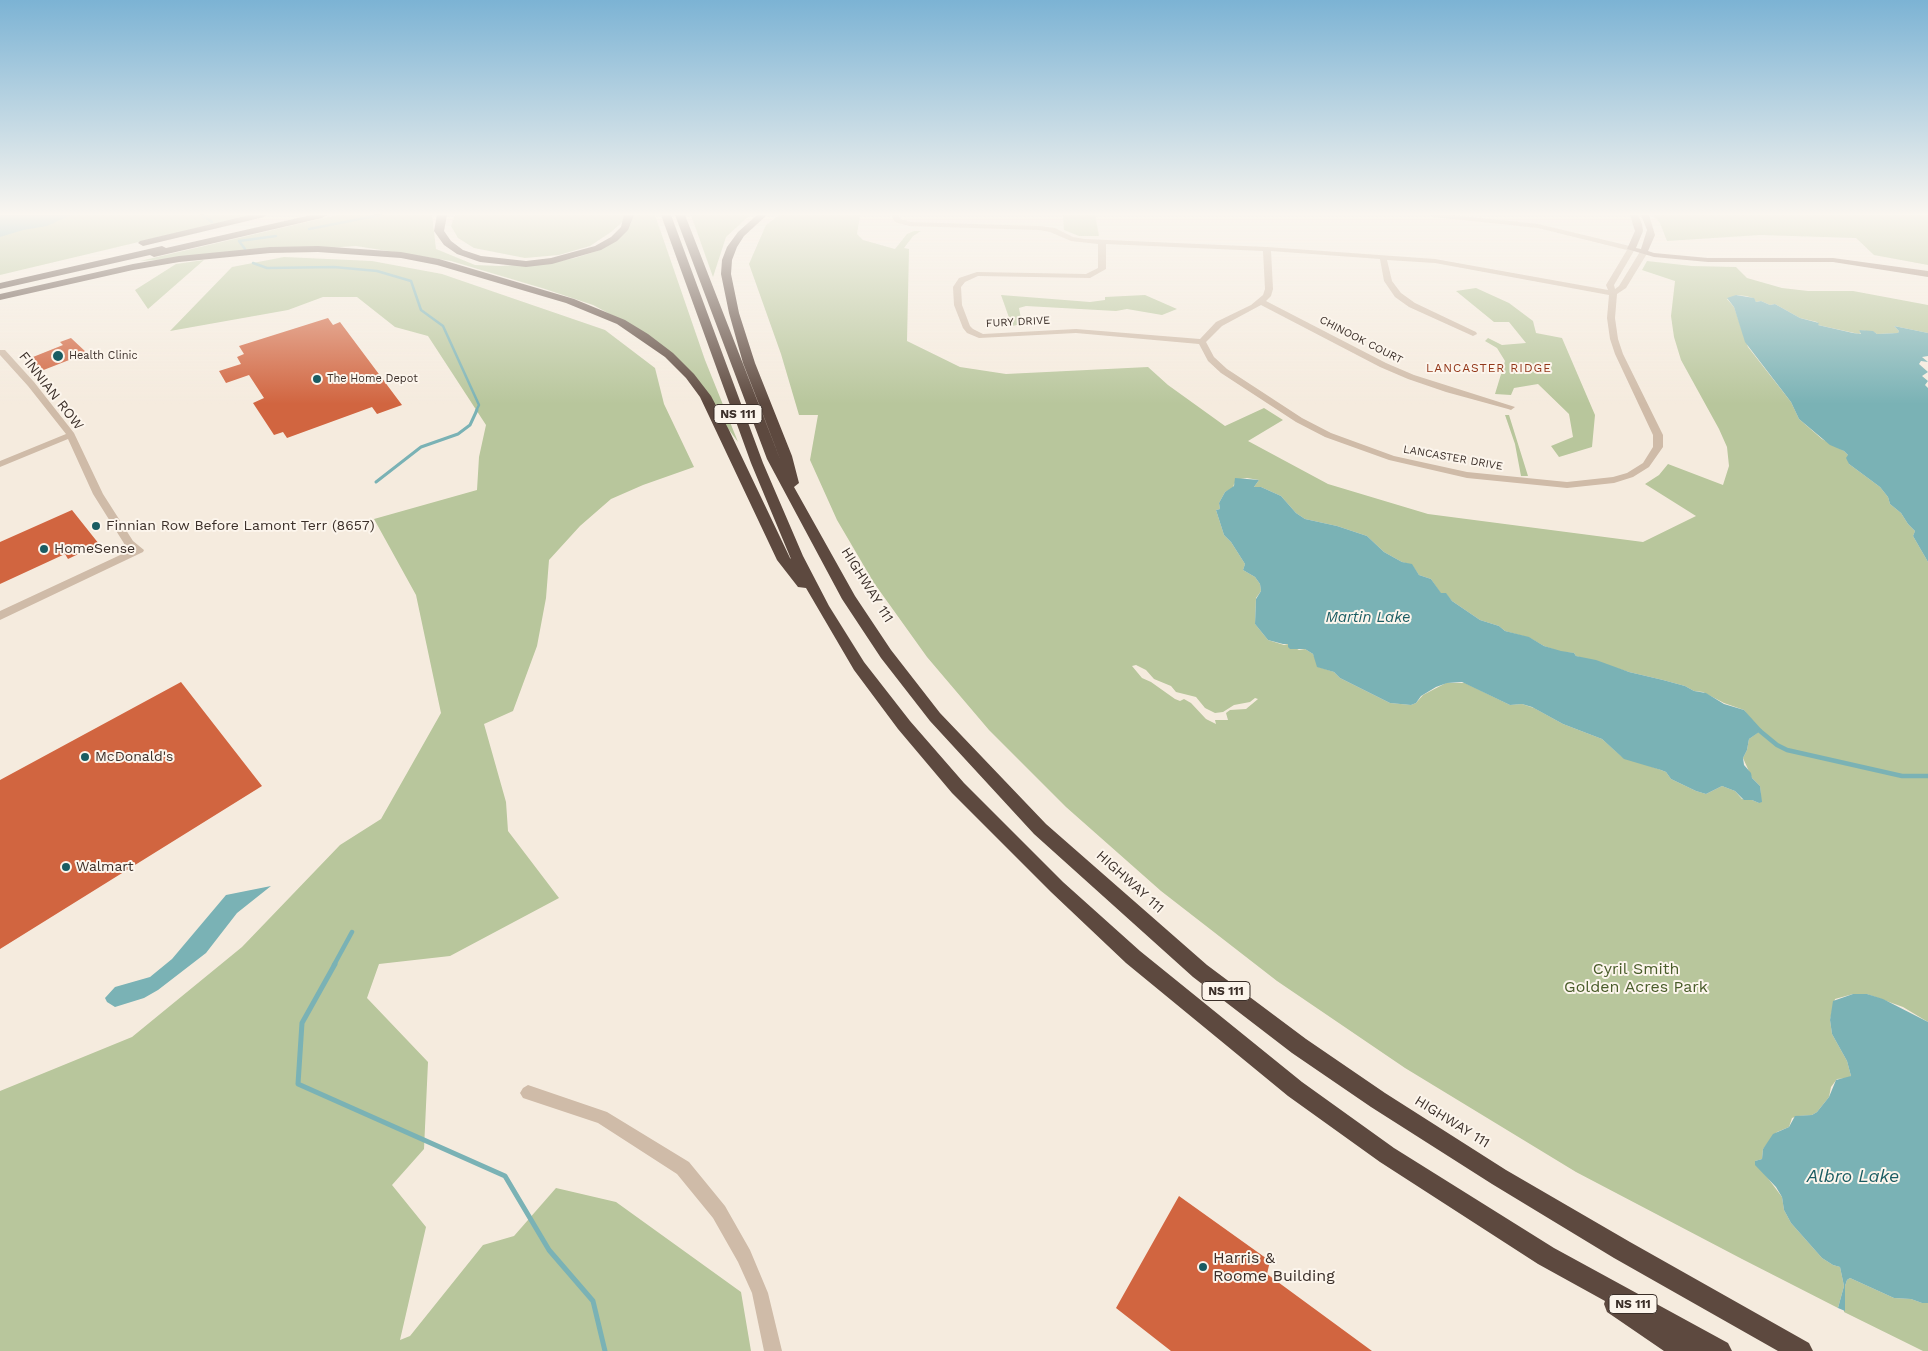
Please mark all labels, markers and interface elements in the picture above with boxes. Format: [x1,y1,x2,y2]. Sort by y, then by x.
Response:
street label: CHINOOK COURT [1317,313,1405,367]
street label: FURY DRIVE [986,314,1050,330]
street label: FINNIAN ROW [15,349,87,433]
marker: Health Clinic [51,349,65,363]
place label: Health Clinic [69,349,138,363]
district label: LANCASTER RIDGE [1424,361,1554,375]
place label: The Home Depot [327,372,418,386]
marker: The Home Depot [311,373,323,385]
road number: NS 111 [714,404,762,424]
street label: LANCASTER DRIVE [1402,443,1504,473]
place label: Finnian Row Before Lamont Terr (8657) [106,518,375,534]
marker: Finnian Row Before Lamont Terr (8657) [90,520,102,532]
place label: HomeSense [54,541,135,557]
marker: HomeSense [38,543,50,555]
street label: HIGHWAY 111 [837,544,897,626]
water label: Martin Lake [1325,609,1411,627]
place label: McDonald's [95,749,173,765]
marker: McDonald's [79,751,91,763]
street label: HIGHWAY 111 [1093,847,1167,917]
place label: Walmart [76,859,134,875]
marker: Walmart [60,861,72,873]
park label: Cyril Smith Golden Acres Park [1564,959,1708,997]
road number: NS 111 [1202,981,1250,1000]
street label: HIGHWAY 111 [1411,1092,1493,1152]
water label: Albro Lake [1807,1166,1899,1188]
place label: Harris & Roome Building [1213,1248,1335,1286]
marker: Harris & Roome Building [1197,1261,1209,1273]
road number: NS 111 [1609,1295,1657,1314]

